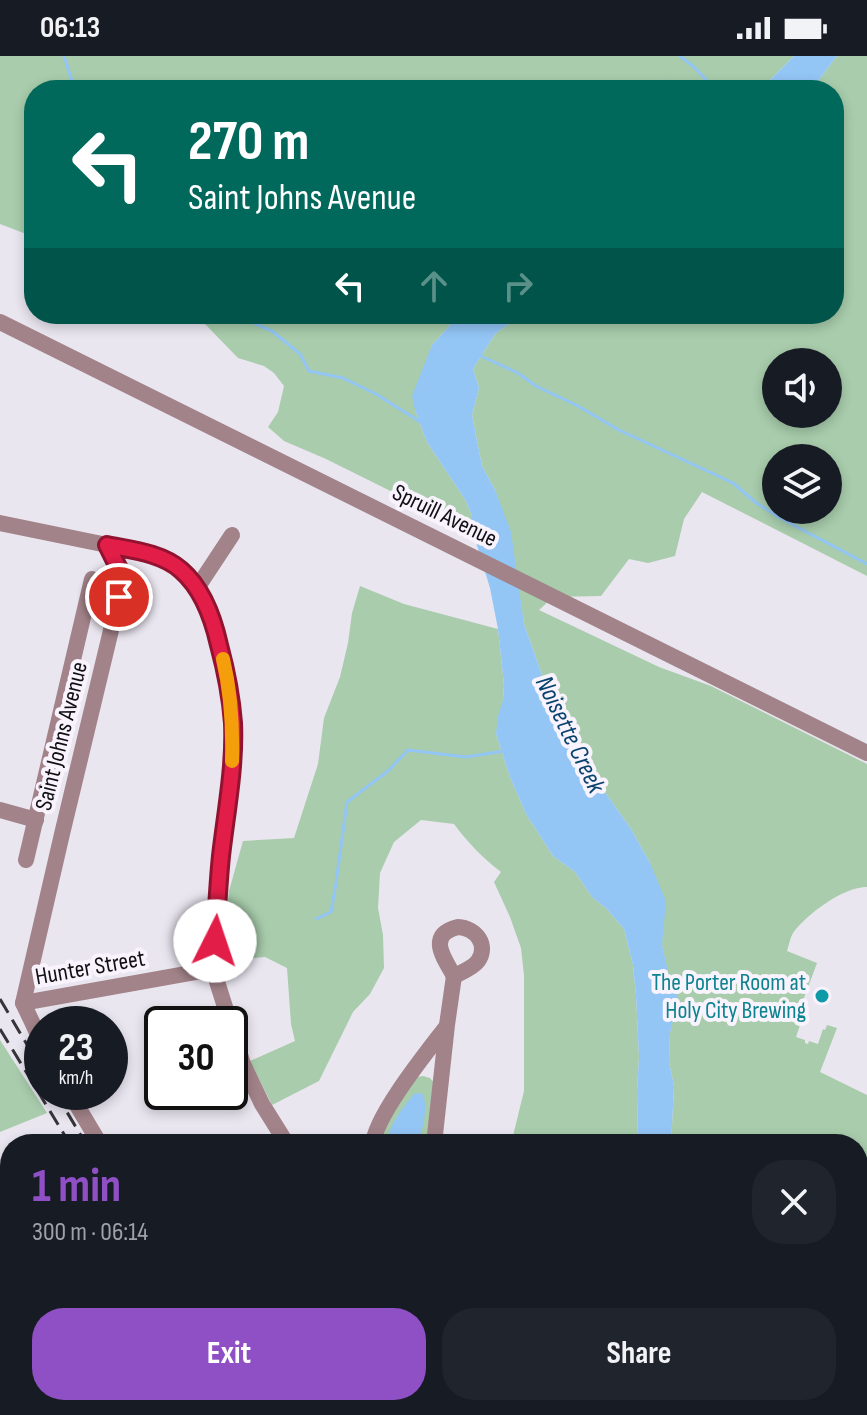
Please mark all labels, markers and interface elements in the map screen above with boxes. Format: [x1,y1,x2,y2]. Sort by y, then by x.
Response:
text: 06:13 [40,10,100,46]
text: 270 m [188,109,309,176]
icon: left [56,112,160,216]
text: Saint Johns Avenue [188,177,416,220]
icon: left [328,264,372,308]
icon: ahead [412,264,456,308]
icon: right [496,264,540,308]
map controls [762,348,842,524]
button: sound [762,348,842,428]
button: layers [762,444,842,524]
street label: Spruill Avenue [388,478,502,553]
pin [85,563,153,631]
icon: arrive [97,575,141,619]
street label: Saint Johns Avenue [29,659,94,813]
water label: Noisette Creek [528,671,612,799]
position arrow [173,899,257,983]
street label: Hunter Street [33,944,147,991]
place label: The Porter Room at Holy City Brewing [651,968,806,1025]
marker: The Porter Room at Holy City Brewing [813,987,831,1005]
speed limit sign: 30 [144,1006,248,1110]
text: 23 [58,1024,94,1072]
text: km/h [59,1066,93,1090]
text: 1 min [32,1158,121,1215]
button: close [752,1160,836,1244]
text: 300 m · 06:14 [32,1217,148,1248]
button: Exit [32,1308,426,1400]
button: Share [442,1308,836,1400]

